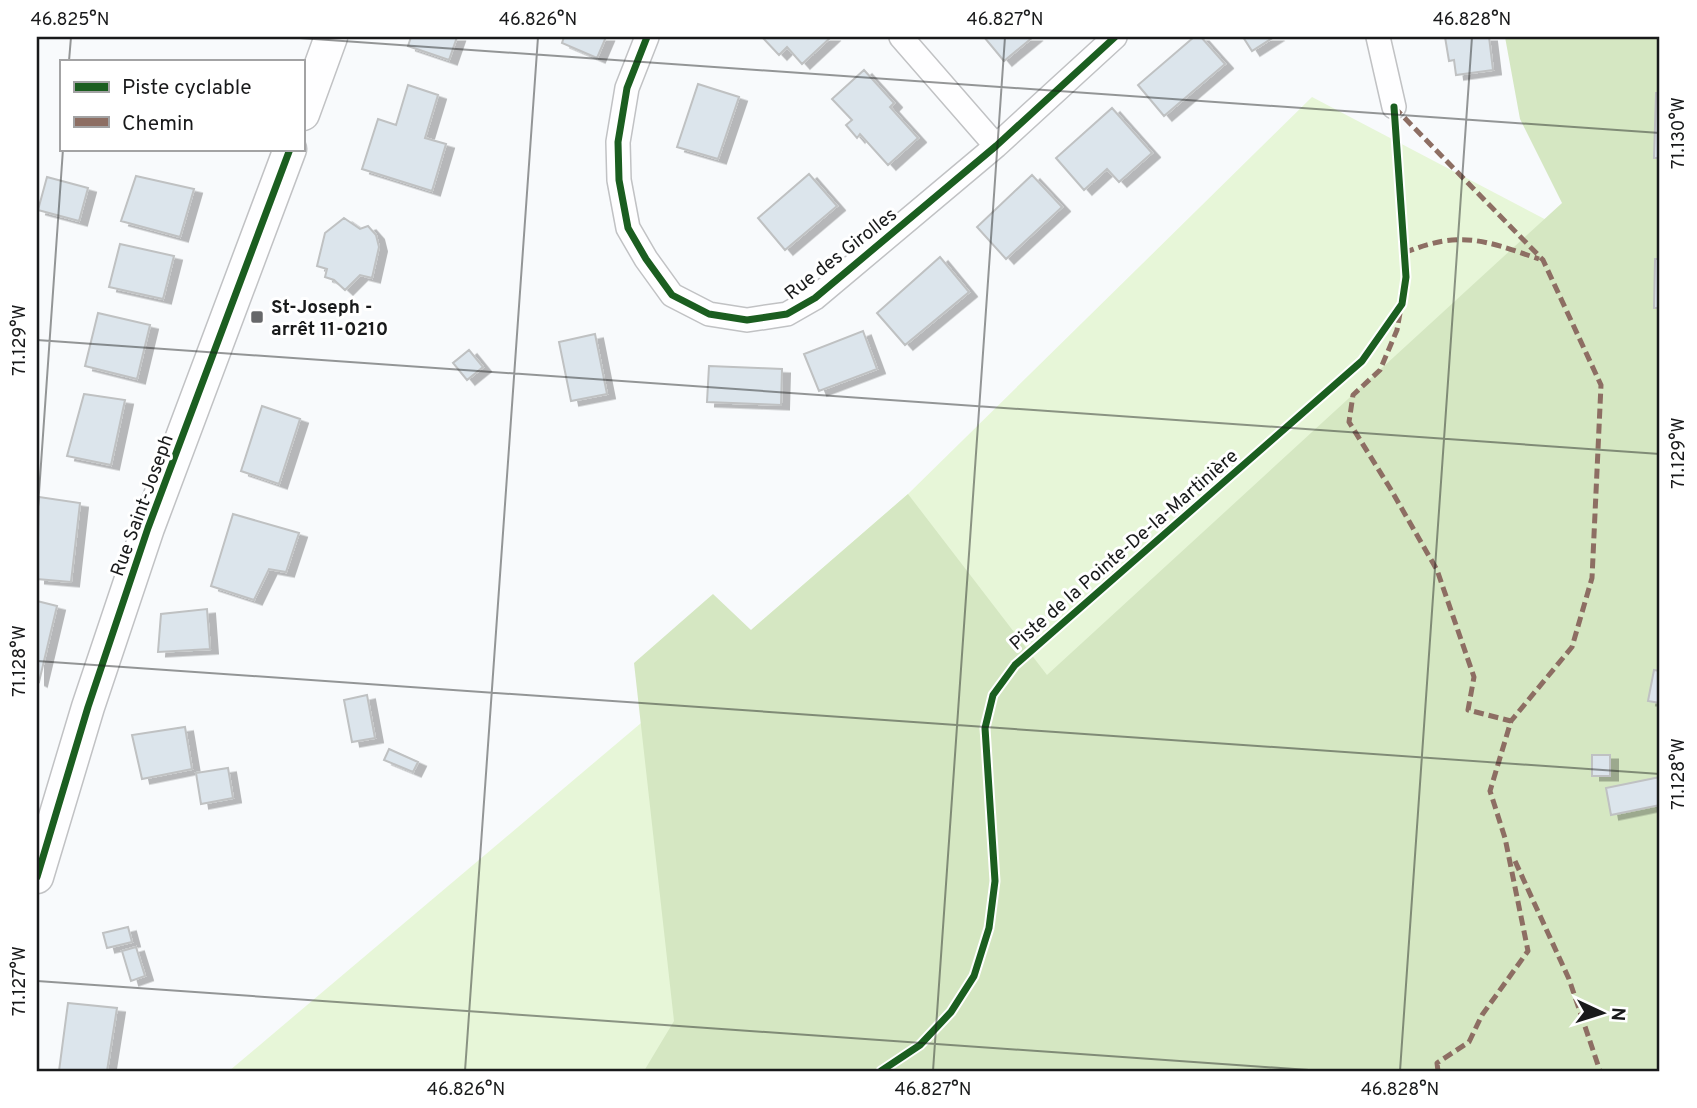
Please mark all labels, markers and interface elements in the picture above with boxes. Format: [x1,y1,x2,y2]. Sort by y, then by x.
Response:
text: 46.825°N [31,9,109,32]
text: 46.826°N [499,9,577,32]
text: 46.827°N [967,9,1043,32]
text: 46.828°N [1433,9,1511,32]
legend [60,60,304,150]
text: Piste cyclable [122,75,252,102]
text: 71.130°W [1668,97,1691,169]
text: Chemin [122,111,194,138]
street label: Rue des Girolles [780,203,902,306]
place label: St-Joseph - arrêt 11-0210 [271,296,388,342]
text: 71.129°W [9,304,32,376]
marker: St-Joseph - arrêt 11-0210 [249,309,265,325]
text: 71.129°W [1668,417,1691,489]
street label: Rue Saint-Joseph [106,431,180,580]
street label: Piste de la Pointe-De-la-Martinière [1005,445,1243,656]
text: 71.128°W [9,625,32,697]
text: 71.128°W [1668,738,1691,810]
text: 71.127°W [9,946,32,1016]
north arrow [1568,978,1638,1048]
text: N [1605,1006,1629,1022]
text: 46.826°N [427,1079,505,1102]
text: 46.827°N [895,1079,971,1102]
text: 46.828°N [1361,1079,1439,1102]

